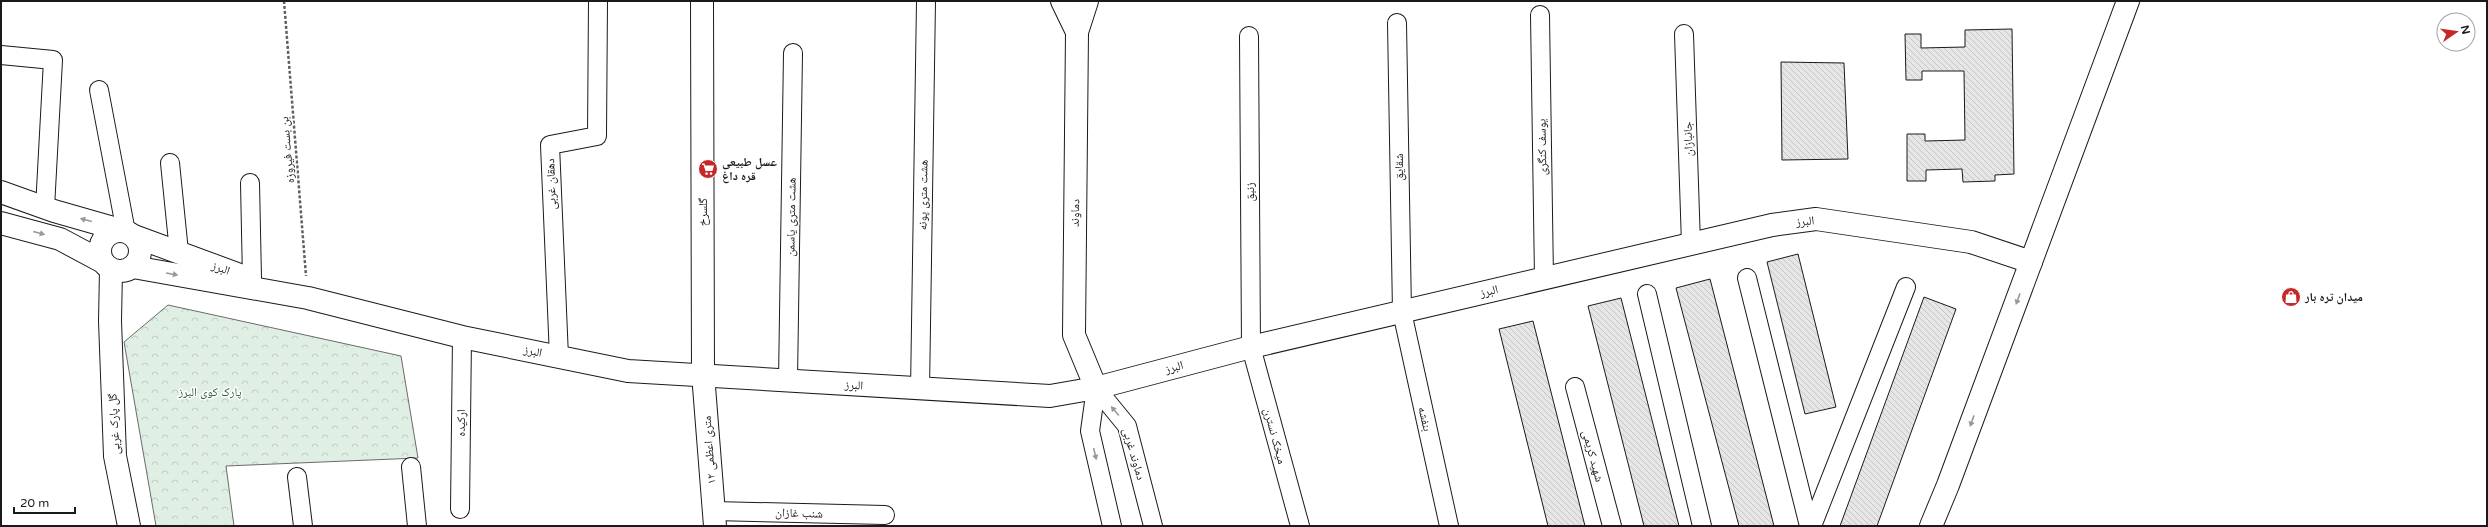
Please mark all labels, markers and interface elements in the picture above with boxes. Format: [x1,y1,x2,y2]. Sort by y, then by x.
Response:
north arrow [2436,12,2476,52]
text: N [2458,24,2473,36]
street label: بن بست فیروزه [277,116,297,184]
street label: یوسف کنگری [1535,118,1550,176]
street label: جانبازان [1680,121,1696,157]
street label: شقایق [1392,153,1406,181]
place label: عسل طبیعی قره داغ [722,155,777,184]
street label: دهقان غربی [543,158,559,210]
supermarket icon: عسل طبیعی قره داغ [697,158,719,180]
street label: هشت متری پونه [915,160,931,230]
street label: هشت متری یاسمن [783,177,799,257]
street label: زنبق [1243,182,1257,202]
street label: گلسرخ [696,198,710,226]
street label: دماوند [1068,199,1082,227]
street label: البرز [1794,213,1815,229]
one-way arrow [80,217,92,223]
one-way arrow [33,230,45,236]
street label: البرز [209,258,232,278]
one-way arrow [166,271,178,277]
street label: البرز [1477,282,1500,300]
shop icon: میدان تره بار [2280,286,2302,308]
place label: میدان تره بار [2304,290,2363,305]
one-way arrow [2014,293,2020,305]
street label: البرز [521,342,544,360]
street label: البرز [1162,358,1185,377]
street label: البرز [843,377,864,393]
park label: پارک کوی البرز [177,385,242,399]
street label: گل پارک غربی [105,393,123,455]
one-way arrow [1110,405,1119,416]
street label: بنفشه [1415,405,1435,433]
street label: میخک نسترن [1261,406,1289,466]
street label: ارکیده [454,409,468,437]
street label: ۱۲ متری اعظمی [700,415,718,485]
one-way arrow [1969,415,1975,427]
street label: دماوند غربی [1120,426,1148,482]
street label: شهید کریمی [1579,429,1607,483]
one-way arrow [1093,448,1099,460]
scale bar [14,489,75,515]
text: 20 m [20,496,49,510]
street label: شنب غازان [775,505,823,521]

